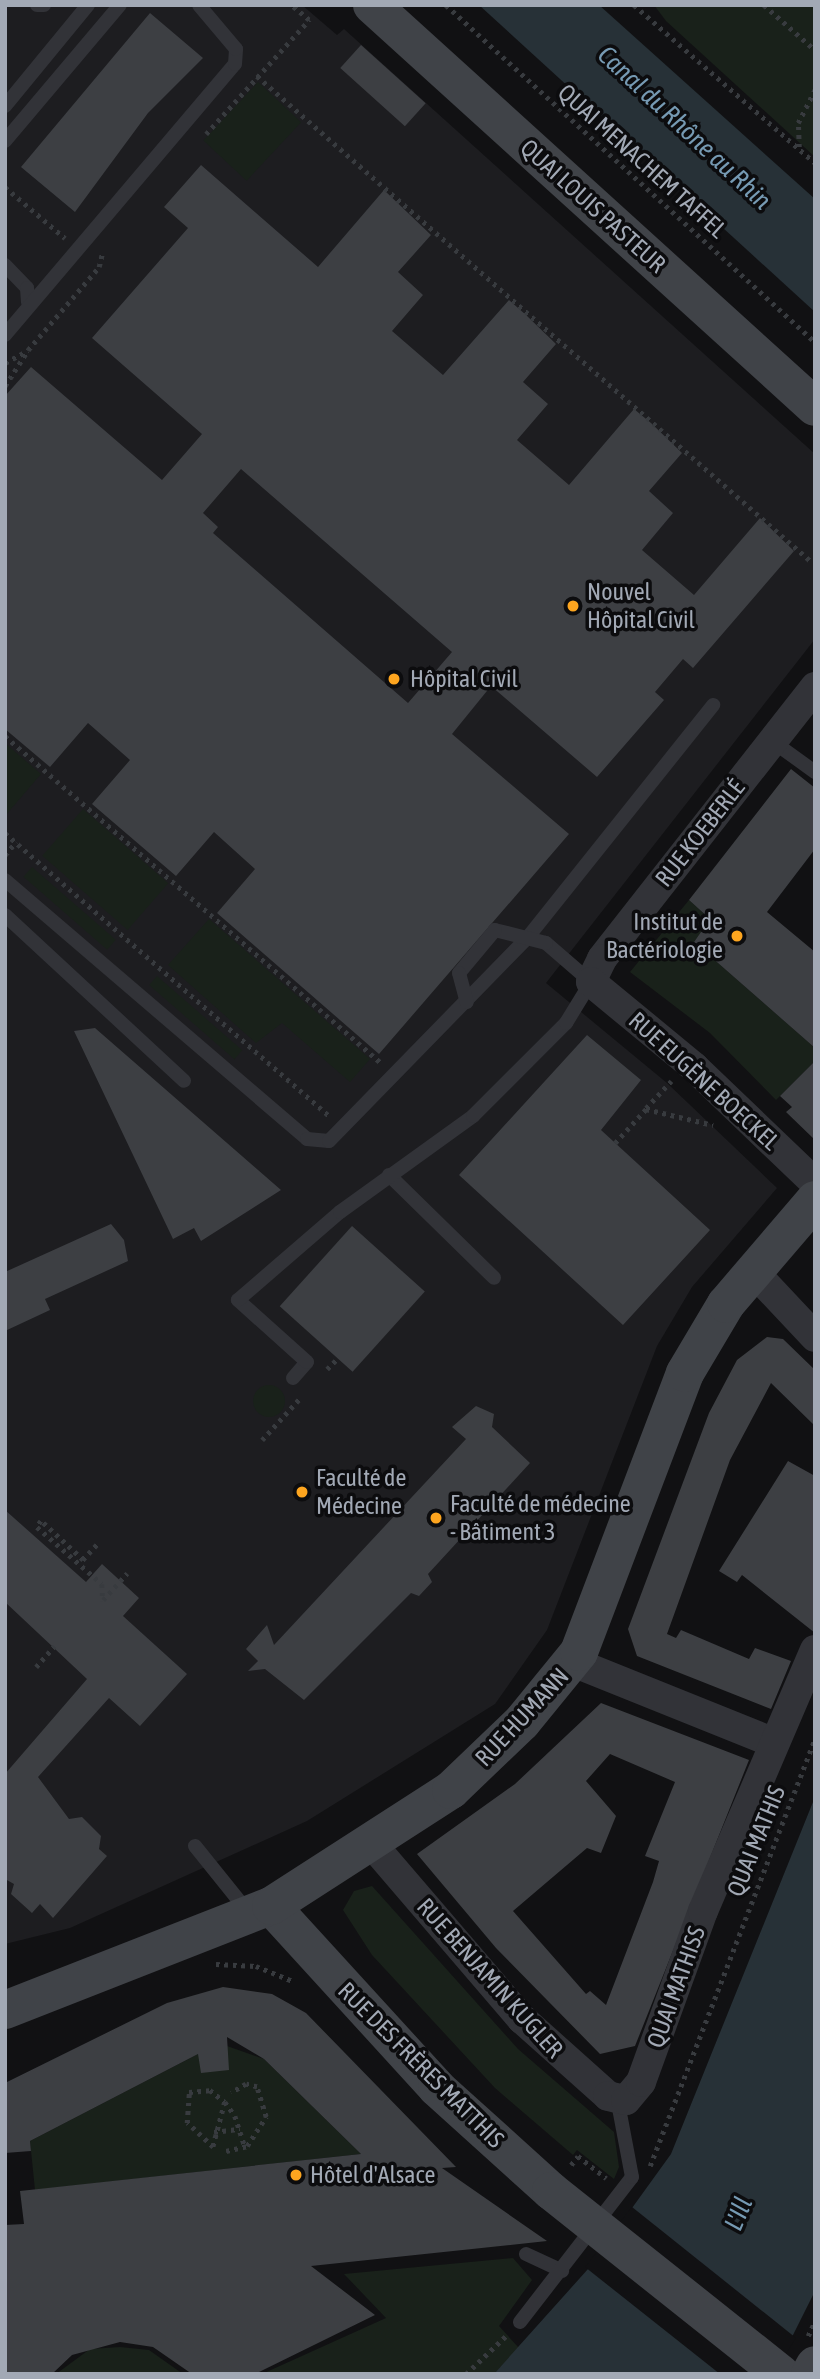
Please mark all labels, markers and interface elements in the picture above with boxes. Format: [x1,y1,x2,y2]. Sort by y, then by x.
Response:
water label: Canal du Rhône au Rhin [591,40,777,216]
street label: QUAI MENACHEM TAFFEL [552,78,732,244]
street label: QUAI LOUIS PASTEUR [514,133,672,279]
place label: Nouvel Hôpital Civil [587,578,695,634]
marker: Nouvel Hôpital Civil [565,598,581,614]
place label: Hôpital Civil [410,665,518,693]
marker: Hôpital Civil [384,669,404,689]
street label: RUE KOEBERLÉ [649,774,751,892]
place label: Institut de Bactériologie [606,908,723,964]
marker: Institut de Bactériologie [729,928,745,944]
street label: RUE EUGÈNE BOECKEL [623,1006,785,1156]
place label: Faculté de Médecine [316,1464,406,1520]
marker: Faculté de Médecine [294,1484,310,1500]
place label: Faculté de médecine - Bâtiment 3 [450,1490,631,1546]
marker: Faculté de médecine - Bâtiment 3 [428,1510,444,1526]
street label: RUE HUMANN [469,1662,575,1772]
street label: QUAI MATHIS [721,1781,791,1901]
street label: RUE BENJAMIN KUGLER [411,1892,569,2064]
street label: QUAI MATHISS [641,1922,711,2052]
street label: RUE DES FRÈRES MATTHIS [332,1976,510,2154]
place label: Hôtel d'Alsace [310,2161,435,2189]
marker: Hôtel d'Alsace [288,2167,304,2183]
water label: L'Ill [718,2193,760,2235]

